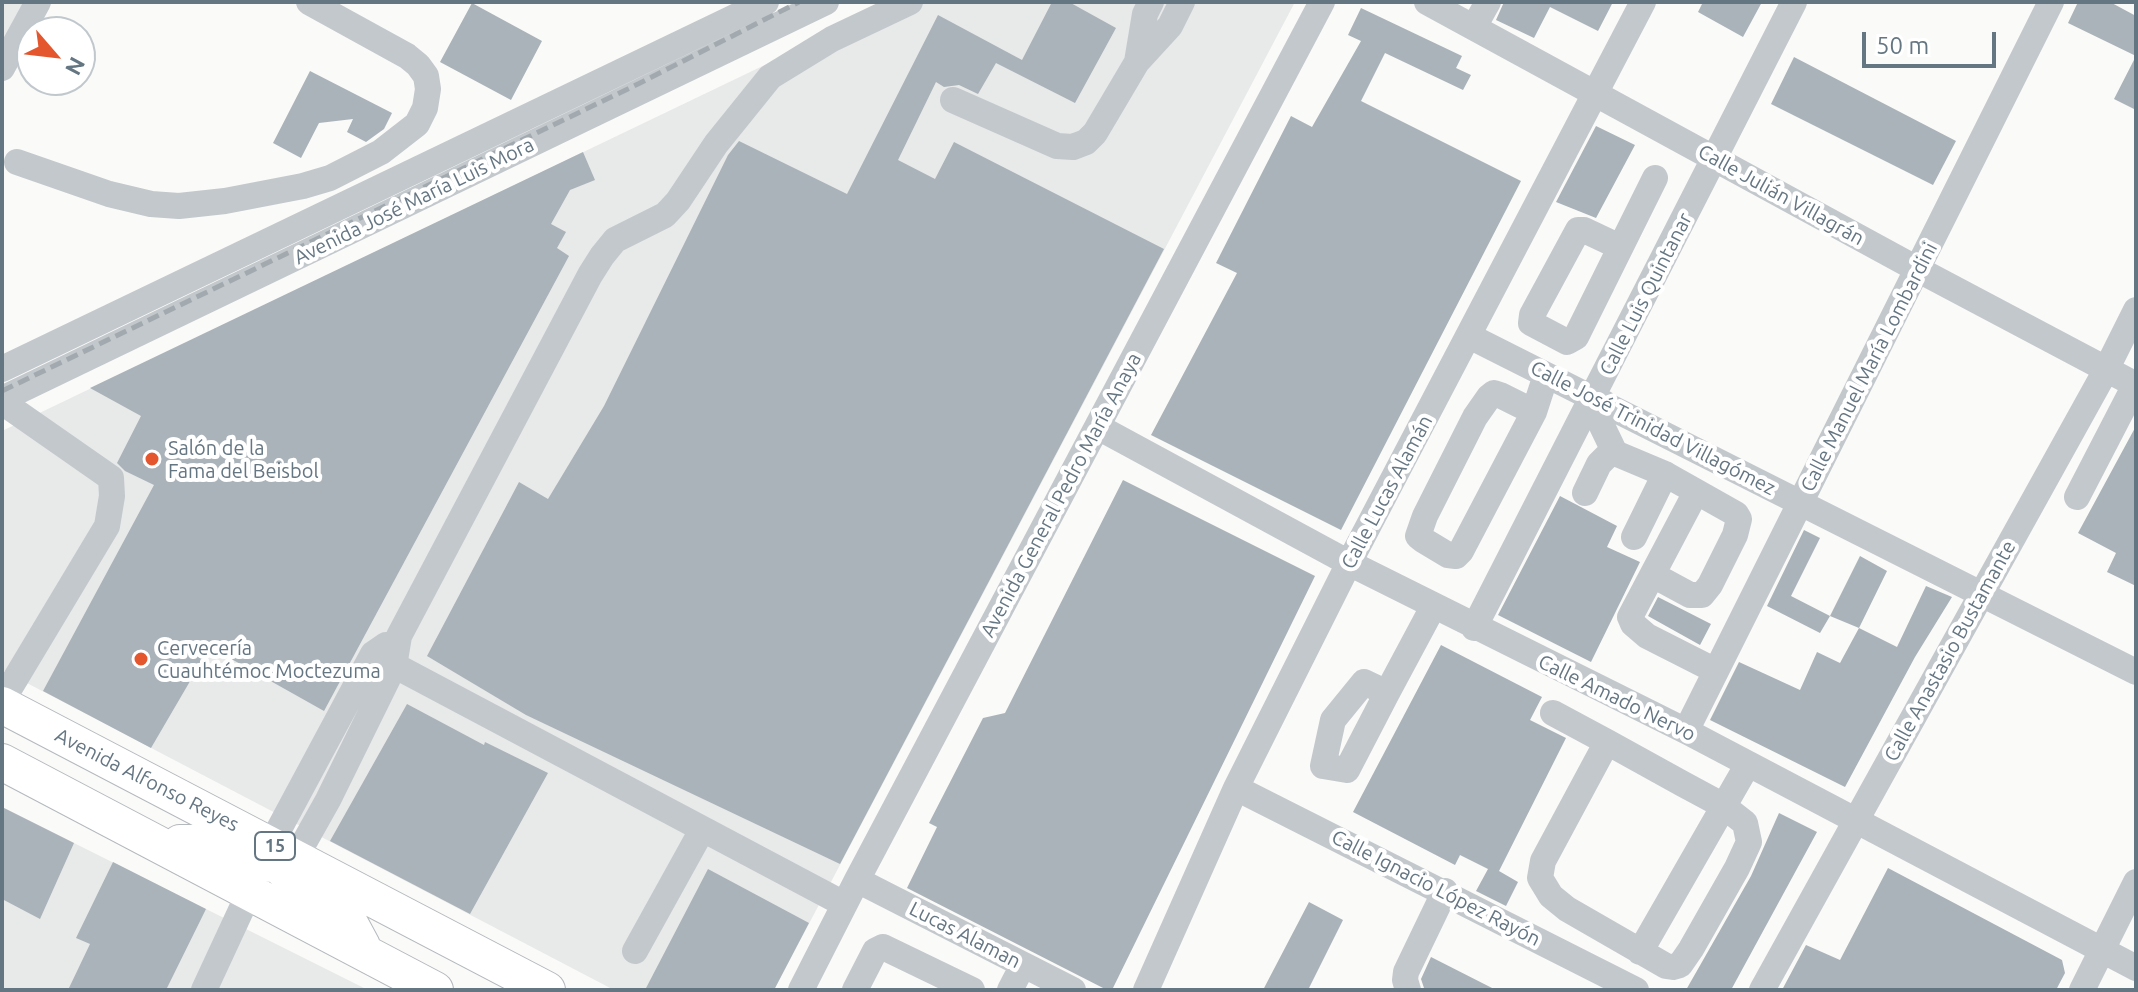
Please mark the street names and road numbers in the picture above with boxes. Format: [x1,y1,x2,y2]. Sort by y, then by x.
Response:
street label: Avenida José María Luis Mora [290,132,538,270]
street label: Calle Julián Villagrán [1694,139,1868,251]
street label: Calle Luis Quintanar [1595,209,1697,379]
street label: Calle Manuel María Lombardini [1796,238,1942,496]
street label: Avenida General Pedro María Anaya [976,349,1146,641]
street label: Calle José Trinidad Villagómez [1527,356,1779,500]
street label: Calle Lucas Alamán [1336,411,1438,573]
street label: Calle Anastasio Bustamante [1879,536,2021,766]
street label: Calle Amado Nervo [1534,650,1700,746]
street label: Avenida Alfonso Reyes [51,723,243,837]
street label: Calle Ignacio López Rayón [1328,825,1544,951]
road number: 15 [255,832,295,860]
street label: Lucas Alaman [905,897,1025,973]

